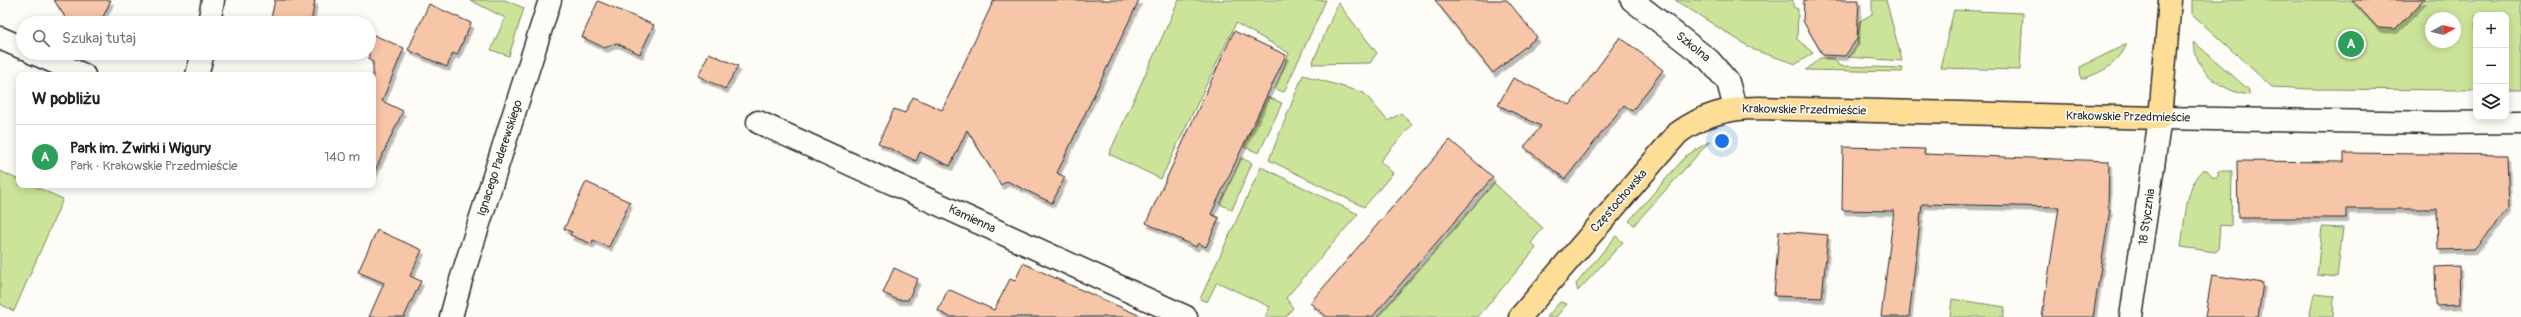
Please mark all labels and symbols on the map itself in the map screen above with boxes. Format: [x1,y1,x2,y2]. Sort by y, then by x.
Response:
north arrow [2425,12,2461,48]
street label: Szkolna [1673,29,1714,66]
pin: A [2338,29,2364,59]
street label: Ignacego Paderewskiego [474,97,526,218]
street label: Krakowskie Przedmieście [1742,101,1866,119]
street label: Krakowskie Przedmieście [2066,108,2190,126]
your location [1712,131,1732,151]
street label: Częstochowska [1587,166,1651,236]
street label: 18 Stycznia [2136,187,2158,246]
street label: Kamienna [946,202,998,237]

